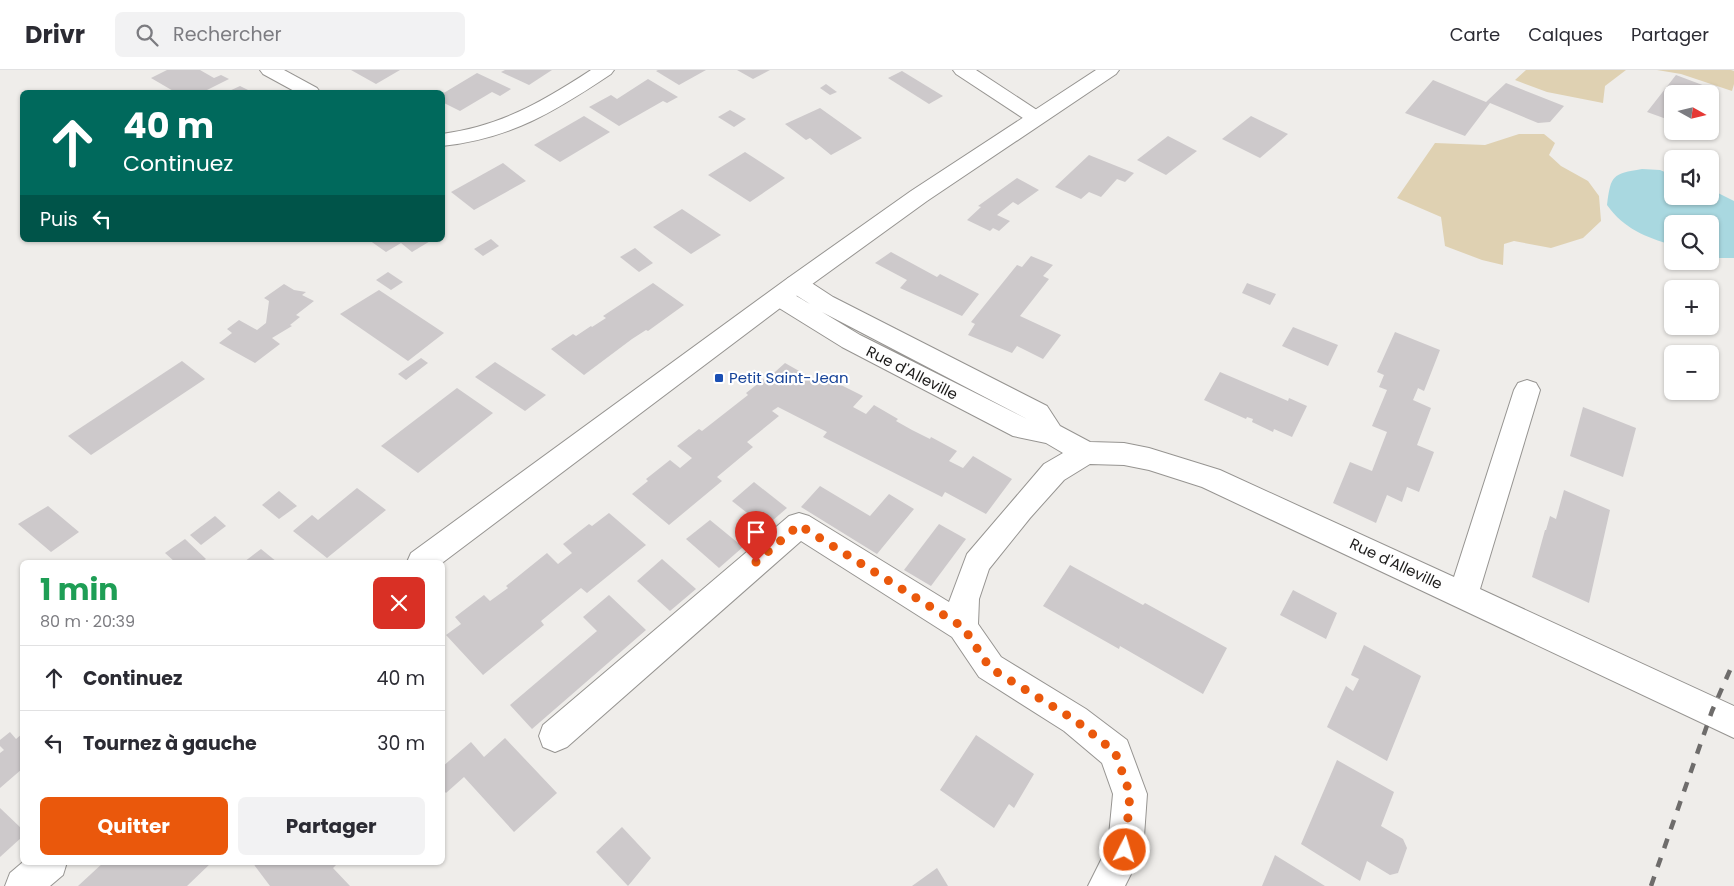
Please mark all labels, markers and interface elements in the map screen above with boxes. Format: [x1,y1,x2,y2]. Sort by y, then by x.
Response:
search box [115,12,465,57]
text: Drivr [25,18,85,51]
icon: search [133,21,161,49]
text: Rechercher [173,21,282,48]
text: Carte [1450,22,1500,47]
text: Calques [1528,22,1603,47]
text: Partager [1631,22,1709,47]
north arrow [1664,85,1719,140]
map controls [1664,85,1719,400]
text: 40 m [123,101,214,150]
icon: ahead [40,110,105,175]
text: Continuez [123,148,233,179]
button: sound [1664,150,1719,205]
icon: left [88,205,116,233]
text: Puis [40,206,78,233]
button: search [1664,215,1719,270]
button: + [1664,280,1719,335]
street label: Rue d'Alleville [863,340,962,405]
button: − [1664,345,1719,400]
place label: Petit Saint-Jean [729,367,849,388]
marker: Petit Saint-Jean [713,372,725,384]
pin [735,511,777,562]
icon: arrive [742,518,770,546]
street label: Rue d'Alleville [1346,533,1446,594]
text: 1 min [40,568,118,611]
button: close [373,577,425,629]
text: 80 m · 20:39 [40,610,135,633]
icon: ahead [40,664,68,692]
text: Continuez [83,665,182,692]
text: 40 m [376,665,425,692]
icon: left [40,729,68,757]
text: Tournez à gauche [83,730,257,757]
text: 30 m [377,730,425,757]
button: Quitter [40,797,228,855]
button: Partager [238,797,425,855]
position arrow [1098,823,1150,875]

